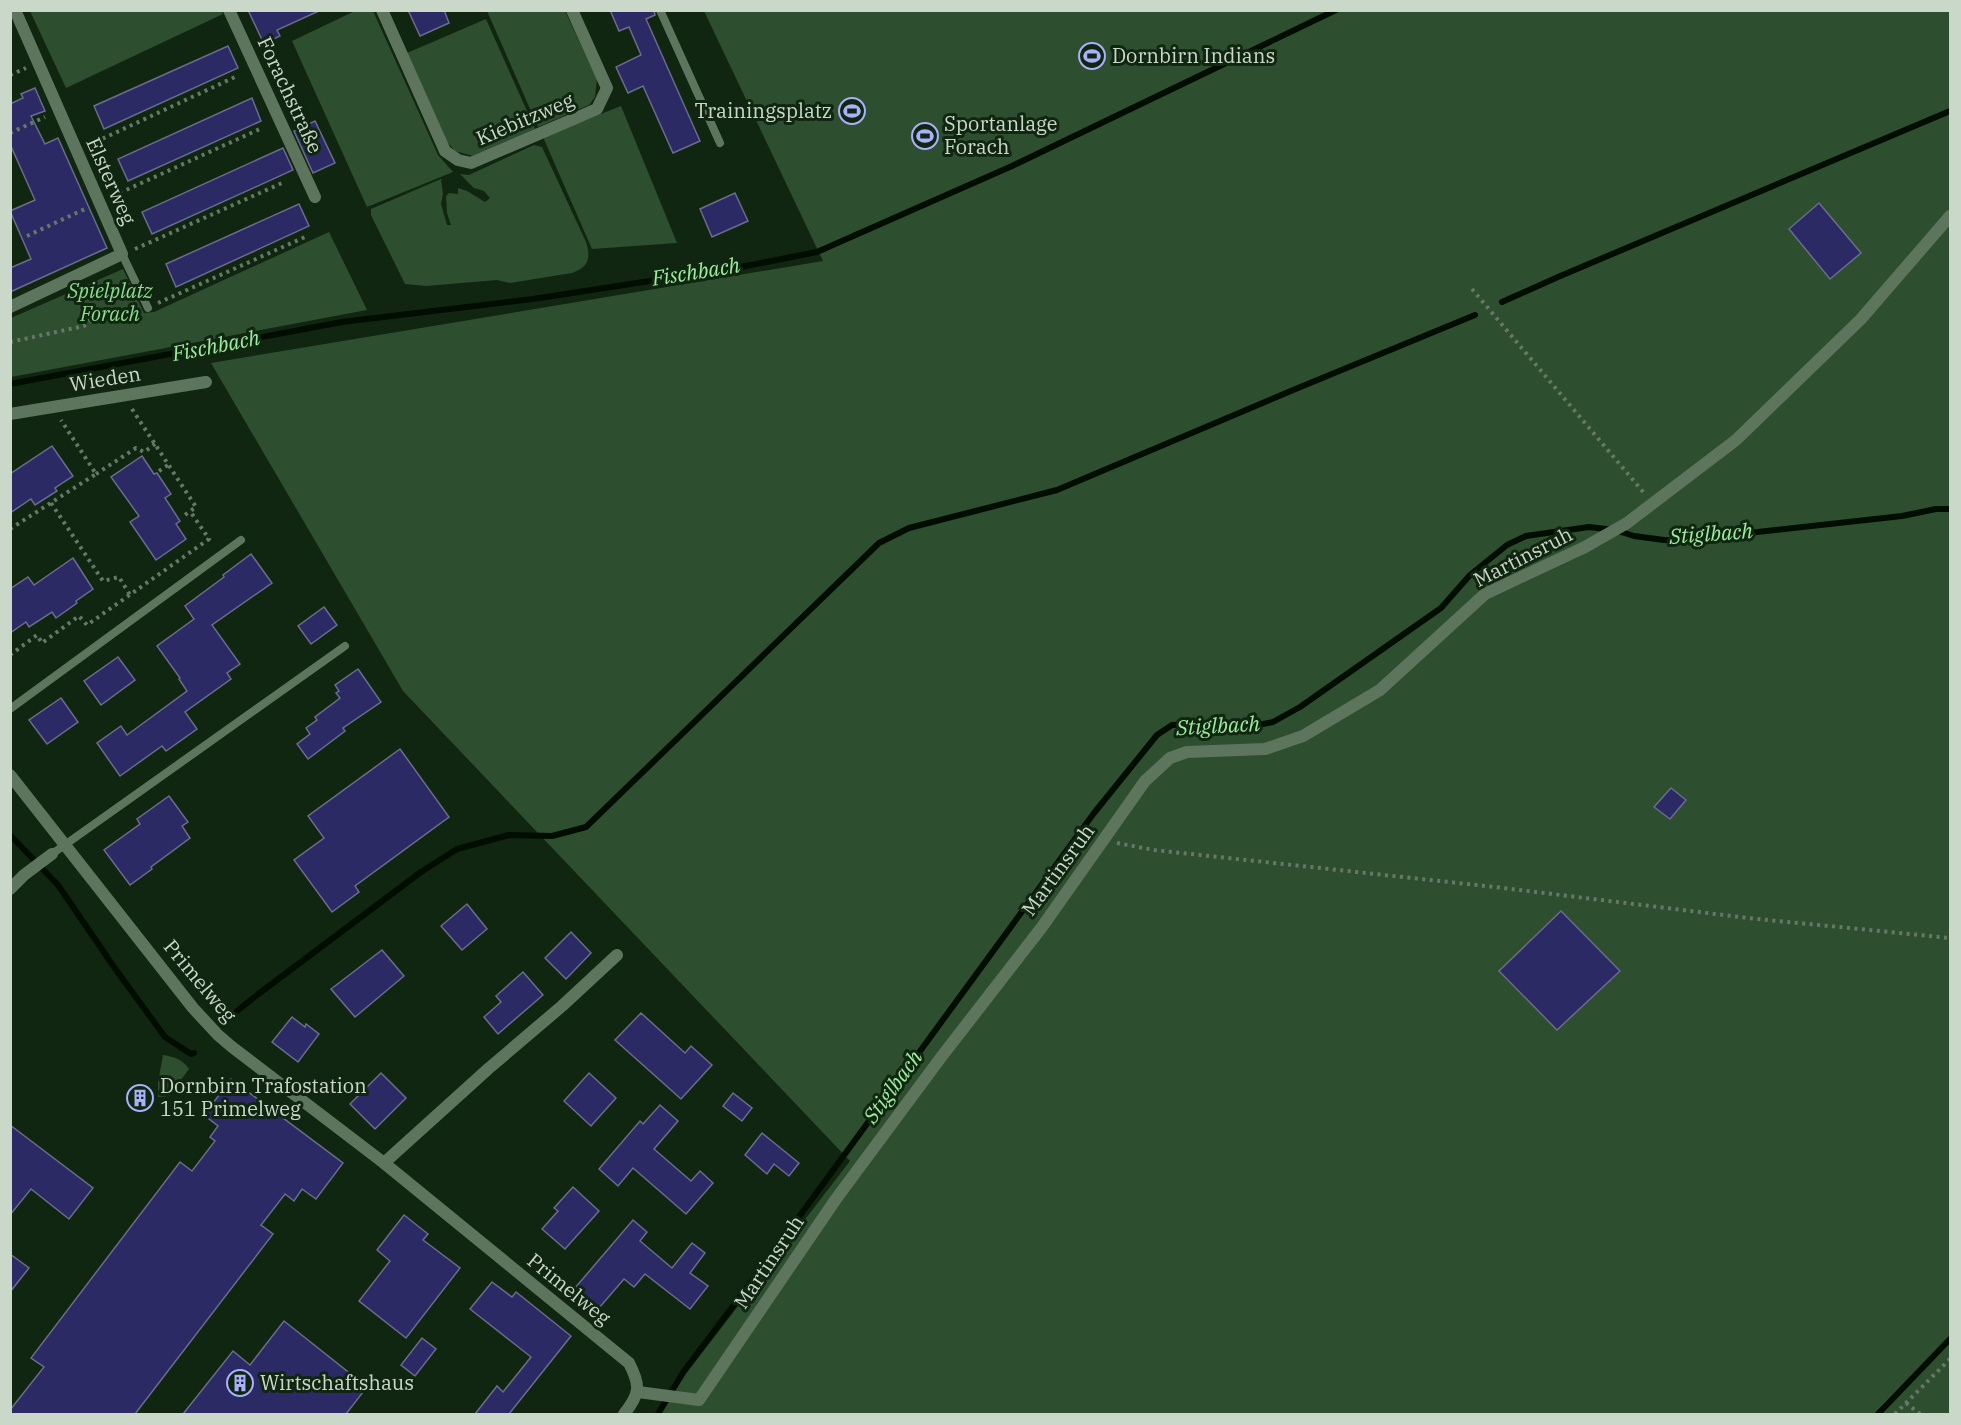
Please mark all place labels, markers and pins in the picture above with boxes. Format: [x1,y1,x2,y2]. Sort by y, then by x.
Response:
sports icon: Dornbirn Indians [1077,41,1107,71]
place label: Dornbirn Indians [1112,42,1275,69]
sports icon: Trainingsplatz [837,96,867,126]
place label: Trainingsplatz [694,97,832,124]
place label: Sportanlage Forach [944,110,1058,160]
sports icon: Sportanlage Forach [910,121,940,151]
place label: Dornbirn Trafostation 151 Primelweg [160,1072,367,1122]
building icon: Dornbirn Trafostation 151 Primelweg [125,1083,155,1113]
building icon: Wirtschaftshaus [225,1368,255,1398]
place label: Wirtschaftshaus [260,1369,414,1396]

